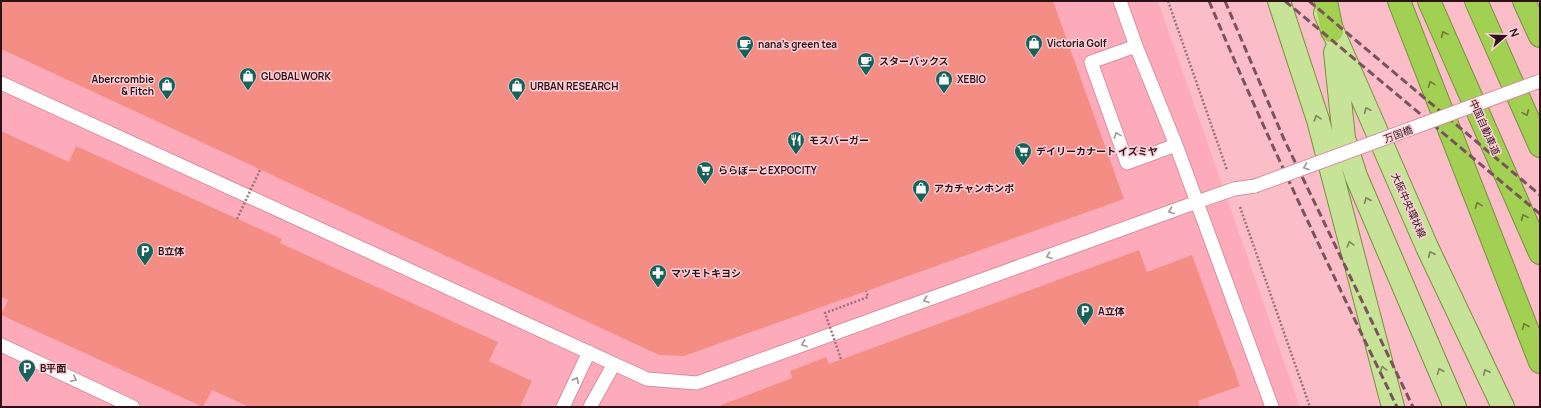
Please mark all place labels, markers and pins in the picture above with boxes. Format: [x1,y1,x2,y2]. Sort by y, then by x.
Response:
shop icon: Victoria Golf [1024,33,1044,58]
cafe icon: nana's green tea [735,34,755,59]
place label: Victoria Golf [1047,36,1107,50]
place label: nana's green tea [758,37,837,51]
cafe icon: スターバックス [856,51,876,76]
place label: スターバックス [879,54,949,68]
shop icon: GLOBAL WORK [238,66,258,91]
place label: GLOBAL WORK [261,69,331,83]
shop icon: XEBIO [934,69,954,94]
place label: Abercrombie & Fitch [91,72,154,98]
place label: XEBIO [957,72,987,86]
shop icon: Abercrombie & Fitch [157,75,177,100]
shop icon: URBAN RESEARCH [507,76,527,101]
place label: URBAN RESEARCH [530,79,618,93]
restaurant icon: モスバーガー [786,130,806,155]
place label: モスバーガー [809,133,869,147]
supermarket icon: デイリーカナート イズミヤ [1013,141,1033,166]
place label: デイリーカナート イズミヤ [1036,144,1158,158]
supermarket icon: ららぽーとEXPOCITY [695,160,715,185]
place label: ららぽーとEXPOCITY [718,163,818,177]
shop icon: アカチャンホンポ [911,178,931,203]
place label: アカチャンホンポ [934,181,1014,195]
parking icon: B立体 [135,241,155,266]
place label: B立体 [158,244,184,258]
pharmacy icon: マツモトキヨシ [648,263,668,288]
place label: マツモトキヨシ [671,266,741,280]
parking icon: A立体 [1075,301,1095,326]
place label: A立体 [1098,304,1125,318]
parking icon: B平面 [17,358,37,383]
place label: B平面 [40,361,66,375]

